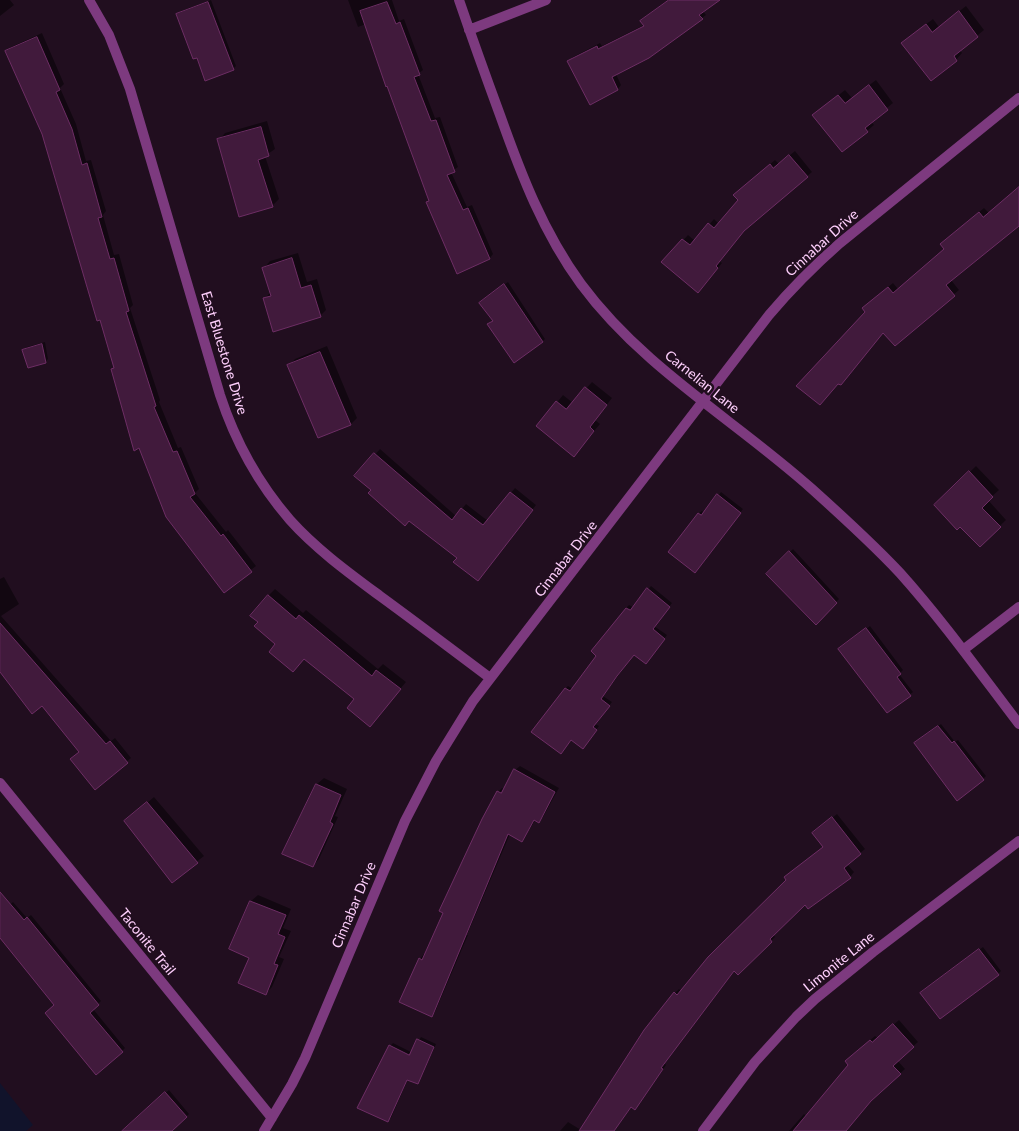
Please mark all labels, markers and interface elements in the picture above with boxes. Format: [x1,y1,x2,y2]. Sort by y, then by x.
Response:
street label: Cinnabar Drive [782,206,862,280]
street label: East Bluestone Drive [197,289,251,417]
street label: Carnelian Lane [661,347,743,417]
street label: Cinnabar Drive [531,518,601,600]
street label: Cinnabar Drive [328,859,380,951]
street label: Taconite Trail [115,905,179,979]
street label: Limonite Lane [800,928,878,996]

